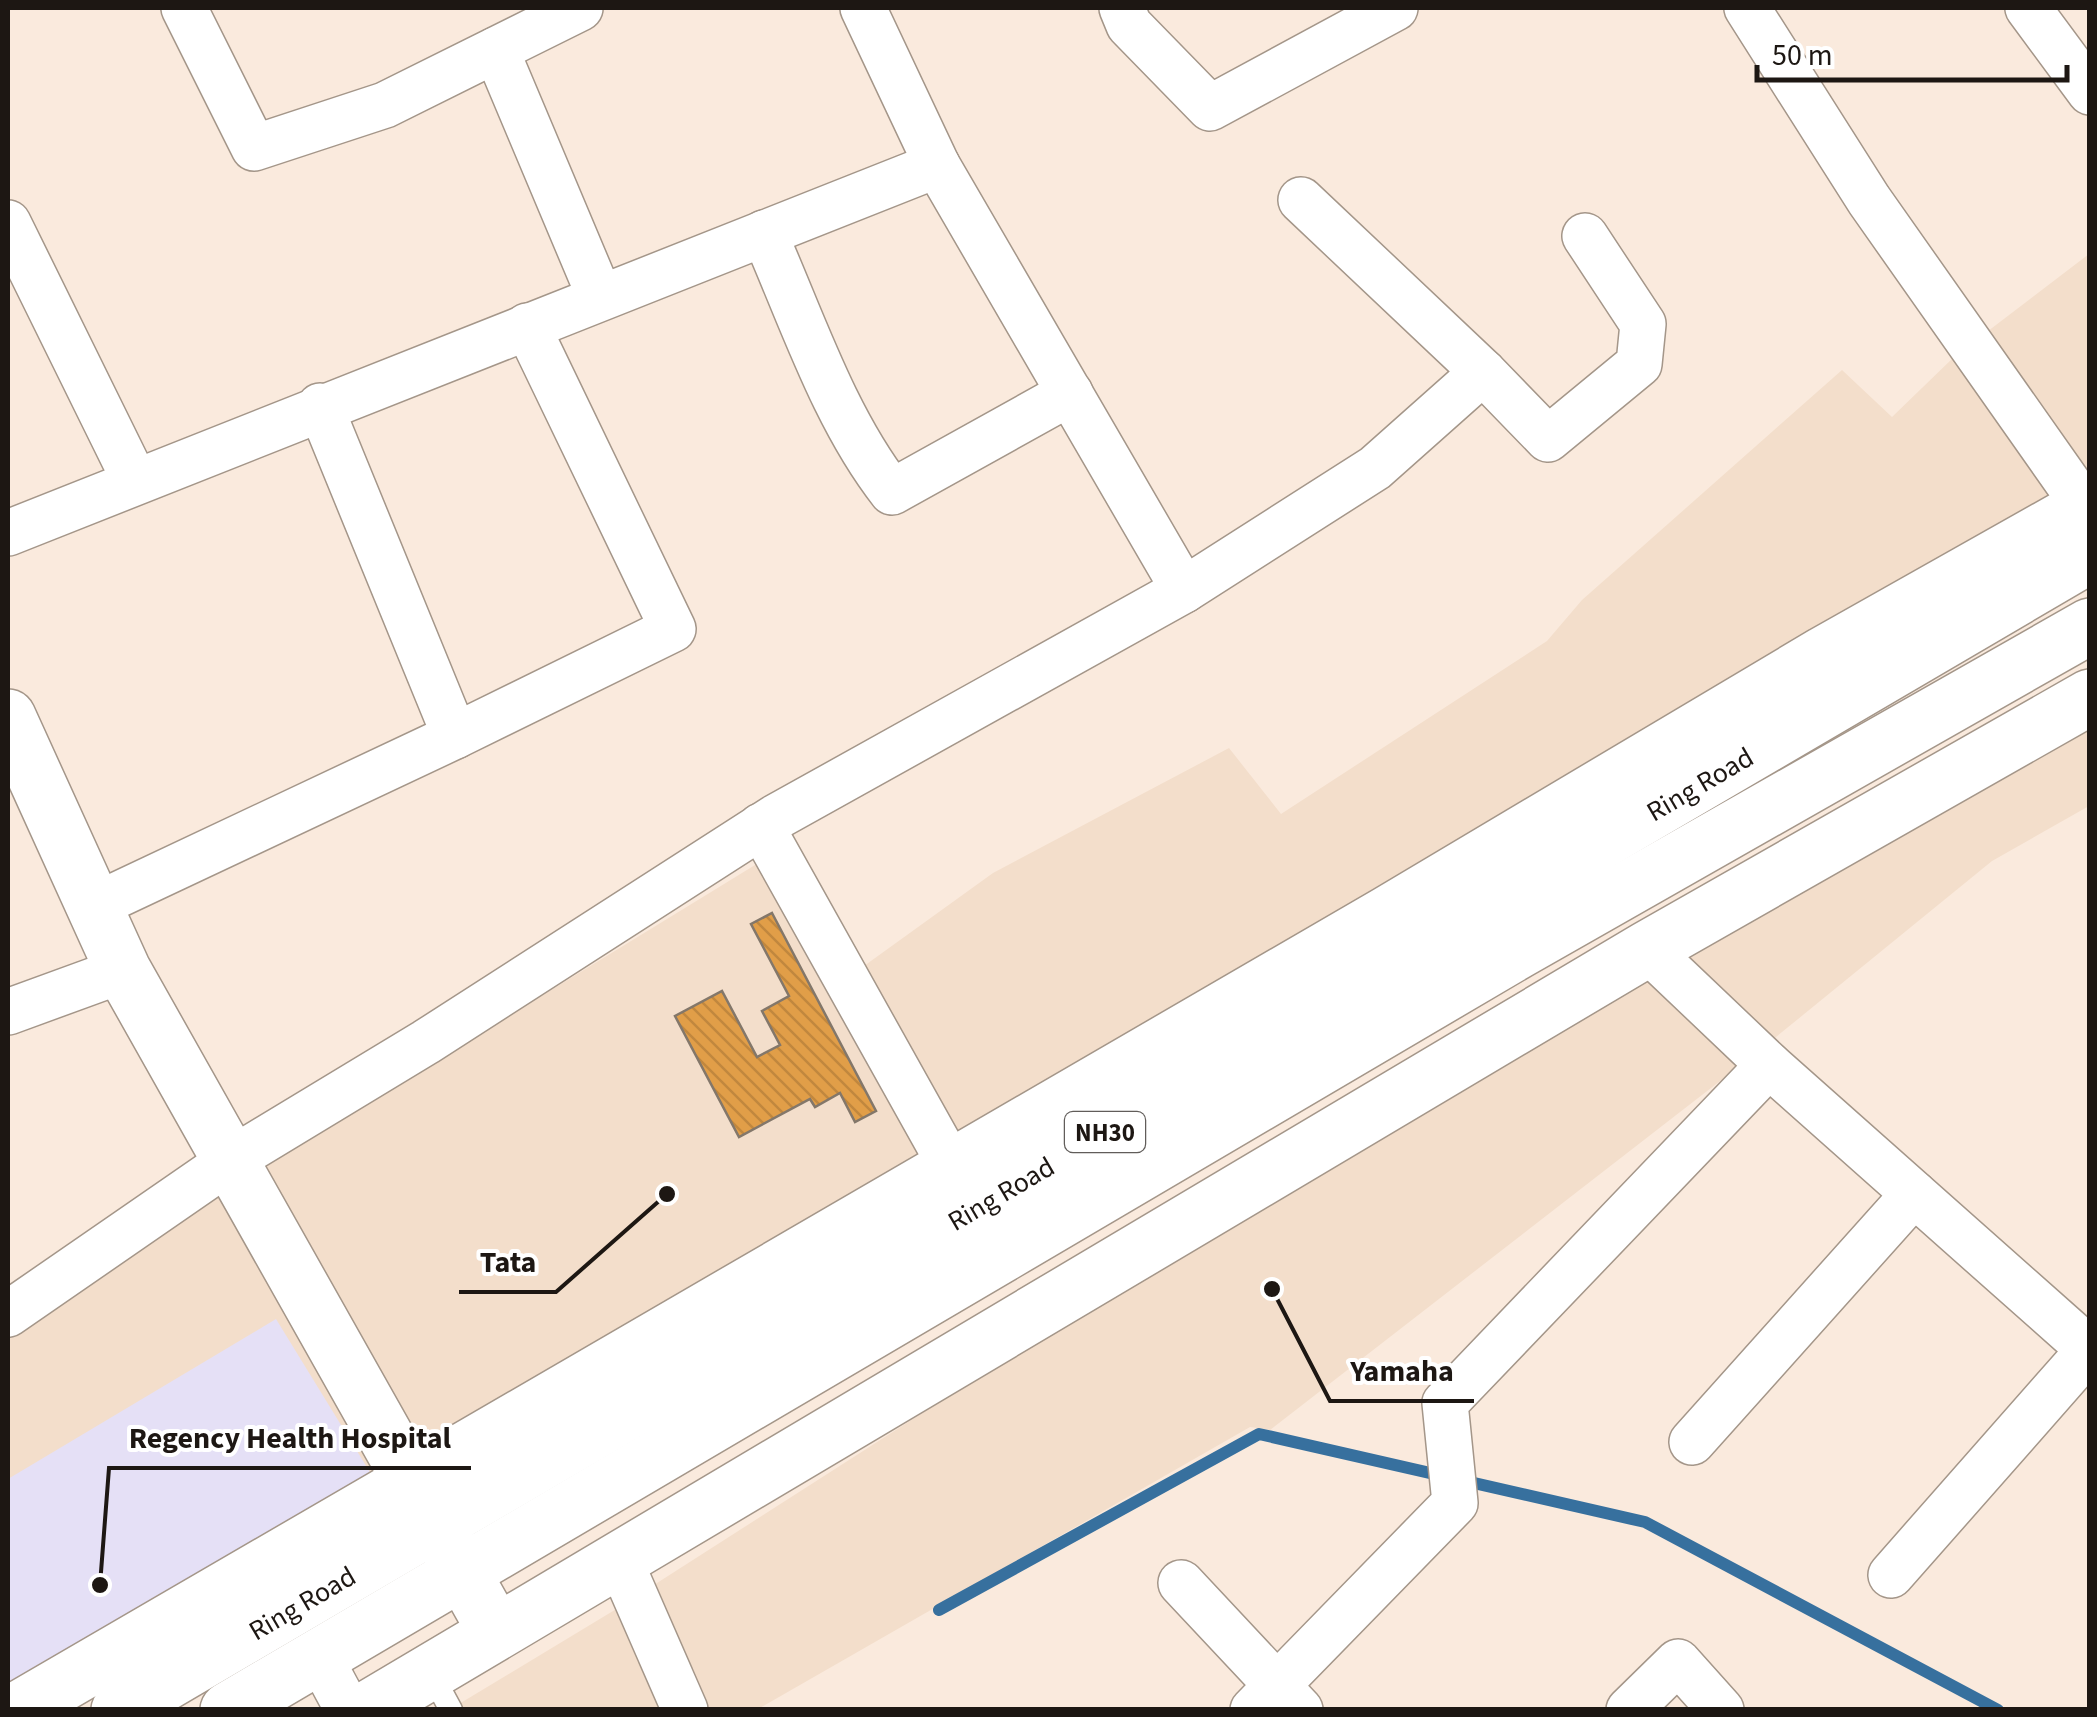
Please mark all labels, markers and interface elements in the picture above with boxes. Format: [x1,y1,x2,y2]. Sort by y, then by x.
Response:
scale bar [1757,20,2067,82]
text: 50 m [1772,34,1833,77]
street label: Ring Road [1639,738,1761,832]
road number: NH30 [1065,1112,1145,1152]
street label: Ring Road [940,1147,1062,1241]
callout: Tata [459,1232,556,1292]
text: Tata [480,1241,536,1284]
callout: Yamaha [1330,1341,1474,1401]
text: Yamaha [1349,1350,1454,1393]
callout: Regency Health Hospital [109,1408,471,1468]
text: Regency Health Hospital [129,1417,452,1460]
street label: Ring Road [241,1557,363,1651]

